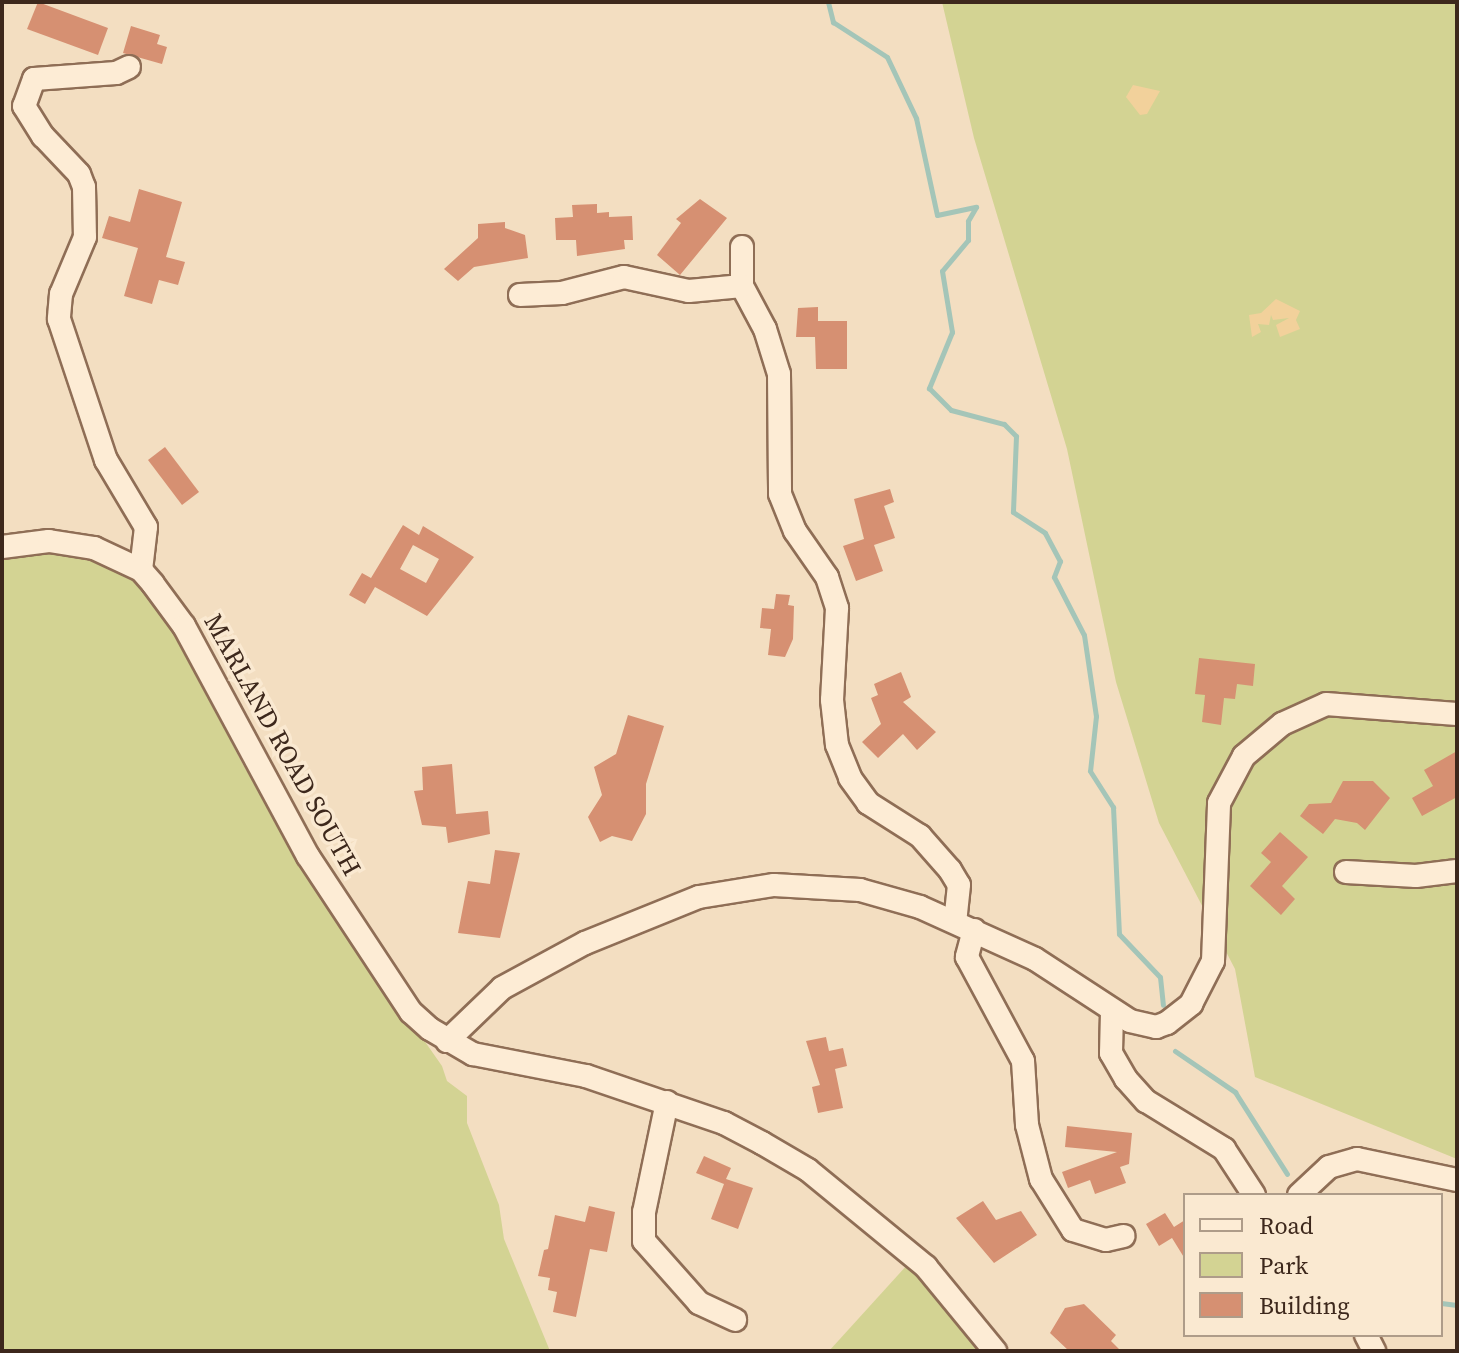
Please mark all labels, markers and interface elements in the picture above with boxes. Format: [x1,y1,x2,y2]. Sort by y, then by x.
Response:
street label: MARLAND ROAD SOUTH [197,609,367,881]
legend [1183,1193,1443,1337]
text: Road [1259,1209,1313,1242]
text: Park [1259,1249,1308,1282]
text: Building [1259,1289,1350,1322]

